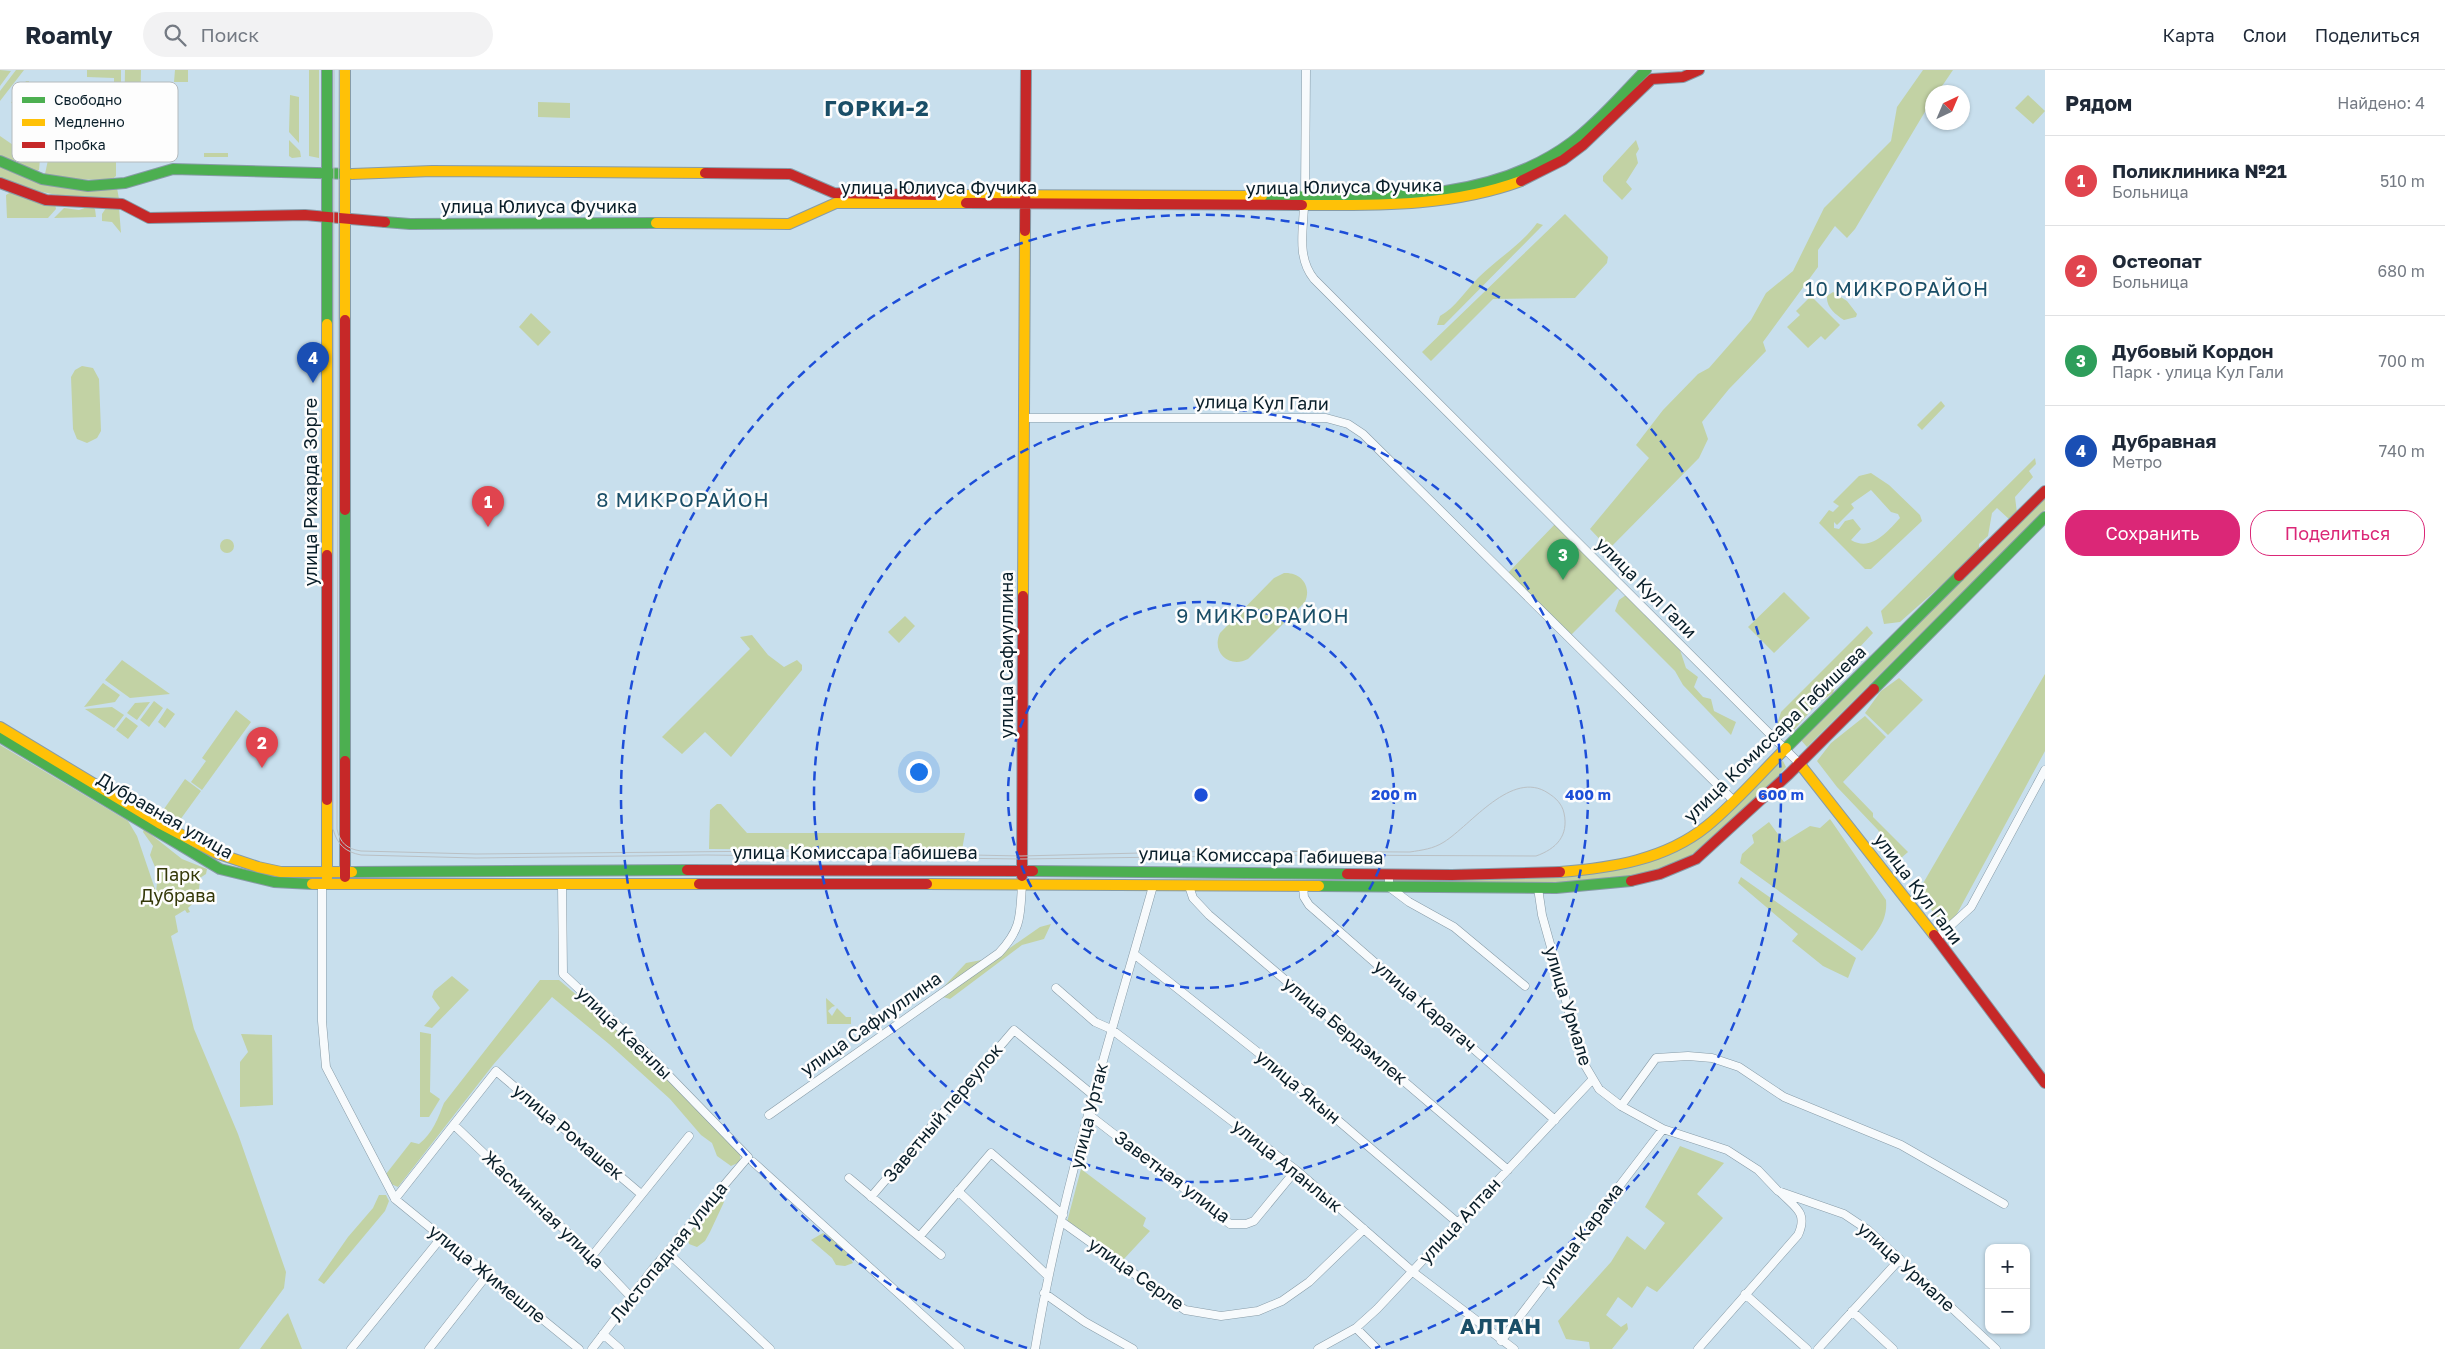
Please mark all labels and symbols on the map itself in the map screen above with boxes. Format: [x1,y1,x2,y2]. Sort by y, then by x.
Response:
legend [12,82,178,162]
north arrow [1925,85,1970,130]
text: Свободно [54,91,122,108]
district label: ГОРКИ-2 [824,94,930,121]
text: Медленно [54,113,125,130]
text: Пробка [54,136,106,153]
street label: улица Юлиуса Фучика [1246,173,1442,199]
street label: улица Юлиуса Фучика [841,176,1037,198]
street label: улица Юлиуса Фучика [441,195,637,217]
district label: 10 МИКРОРАЙОН [1805,276,1989,300]
pin: 4 [297,342,329,383]
street label: улица Кул Гали [1195,390,1329,414]
street label: улица Рихарда Зорге [299,398,321,586]
pin: 1 [472,486,504,527]
district label: 8 МИКРОРАЙОН [596,487,770,511]
street label: улица Кул Гали [1592,532,1702,642]
pin: 3 [1547,539,1579,580]
street label: улица Сафиуллина [995,572,1017,738]
district label: 9 МИКРОРАЙОН [1176,603,1350,627]
street label: улица Комиссара Габишева [1678,640,1870,826]
pin: 2 [246,727,278,768]
your location [906,759,932,785]
street label: Дубравная улица [93,767,238,863]
text: 200 m [1371,785,1417,803]
text: 400 m [1565,785,1611,803]
text: 600 m [1758,785,1804,803]
centre of rings [1192,786,1210,804]
street label: улица Кул Гали [1870,828,1968,948]
street label: улица Комиссара Габишева [732,841,978,863]
street label: улица Комиссара Габишева [1138,842,1384,868]
park label: Парк Дубрава [140,863,216,906]
street label: улица Урмале [1540,943,1598,1068]
street label: улица Карагач [1370,955,1482,1056]
street label: улица Сафиуллина [796,966,945,1080]
street label: улица Бердэмлек [1279,972,1412,1089]
street label: улица Каенлы [572,981,677,1084]
street label: Заветный переулок [878,1039,1007,1186]
street label: улица Якын [1252,1044,1346,1128]
street label: улица Уртак [1064,1060,1112,1171]
street label: улица Ромашек [509,1078,629,1184]
street label: улица Аланлык [1228,1114,1347,1216]
street label: Заветная улица [1110,1125,1235,1227]
street label: Жасминная улица [478,1146,609,1273]
street label: улица Алтан [1414,1173,1505,1268]
street label: Листопадная улица [605,1177,731,1326]
street label: улица Карама [1535,1178,1627,1291]
street label: улица Урмале [1853,1217,1960,1316]
street label: улица Жимешле [425,1219,551,1327]
street label: улица Серле [1084,1232,1189,1314]
district label: АЛТАН [1460,1312,1542,1339]

